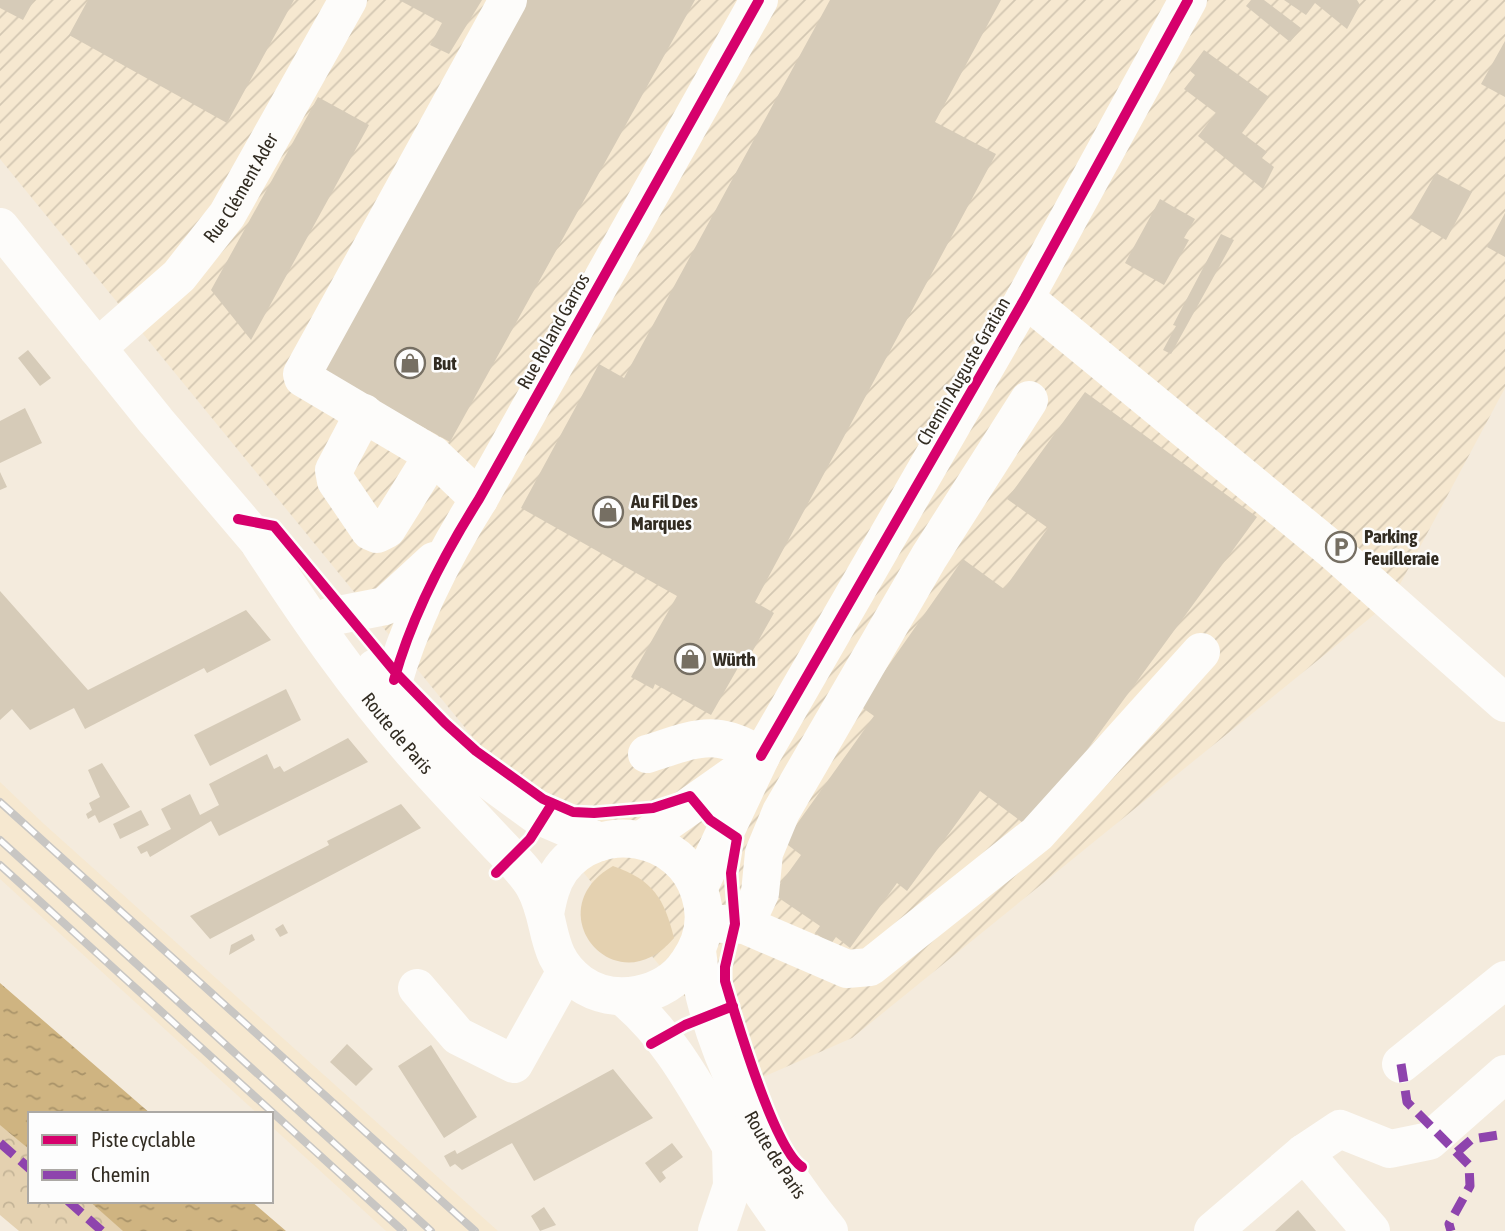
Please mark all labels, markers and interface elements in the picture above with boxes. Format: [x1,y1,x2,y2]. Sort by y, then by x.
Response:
street label: Rue Clément Ader [199,129,282,247]
street label: Rue Roland Garros [512,269,594,393]
street label: Chemin Auguste Gratian [912,293,1014,449]
shop icon: But [393,346,427,380]
place label: But [433,352,457,374]
place label: Au Fil Des Marques [630,490,698,534]
shop icon: Au Fil Des Marques [591,495,625,529]
place label: Parking Feuilleraie [1364,525,1439,569]
parking icon: Parking Feuilleraie [1324,530,1358,564]
shop icon: Würth [673,642,707,676]
place label: Würth [712,648,756,670]
street label: Route de Paris [357,688,438,778]
street label: Route de Paris [740,1107,811,1203]
legend [28,1112,273,1203]
text: Piste cyclable [91,1127,196,1151]
text: Chemin [91,1162,150,1186]

